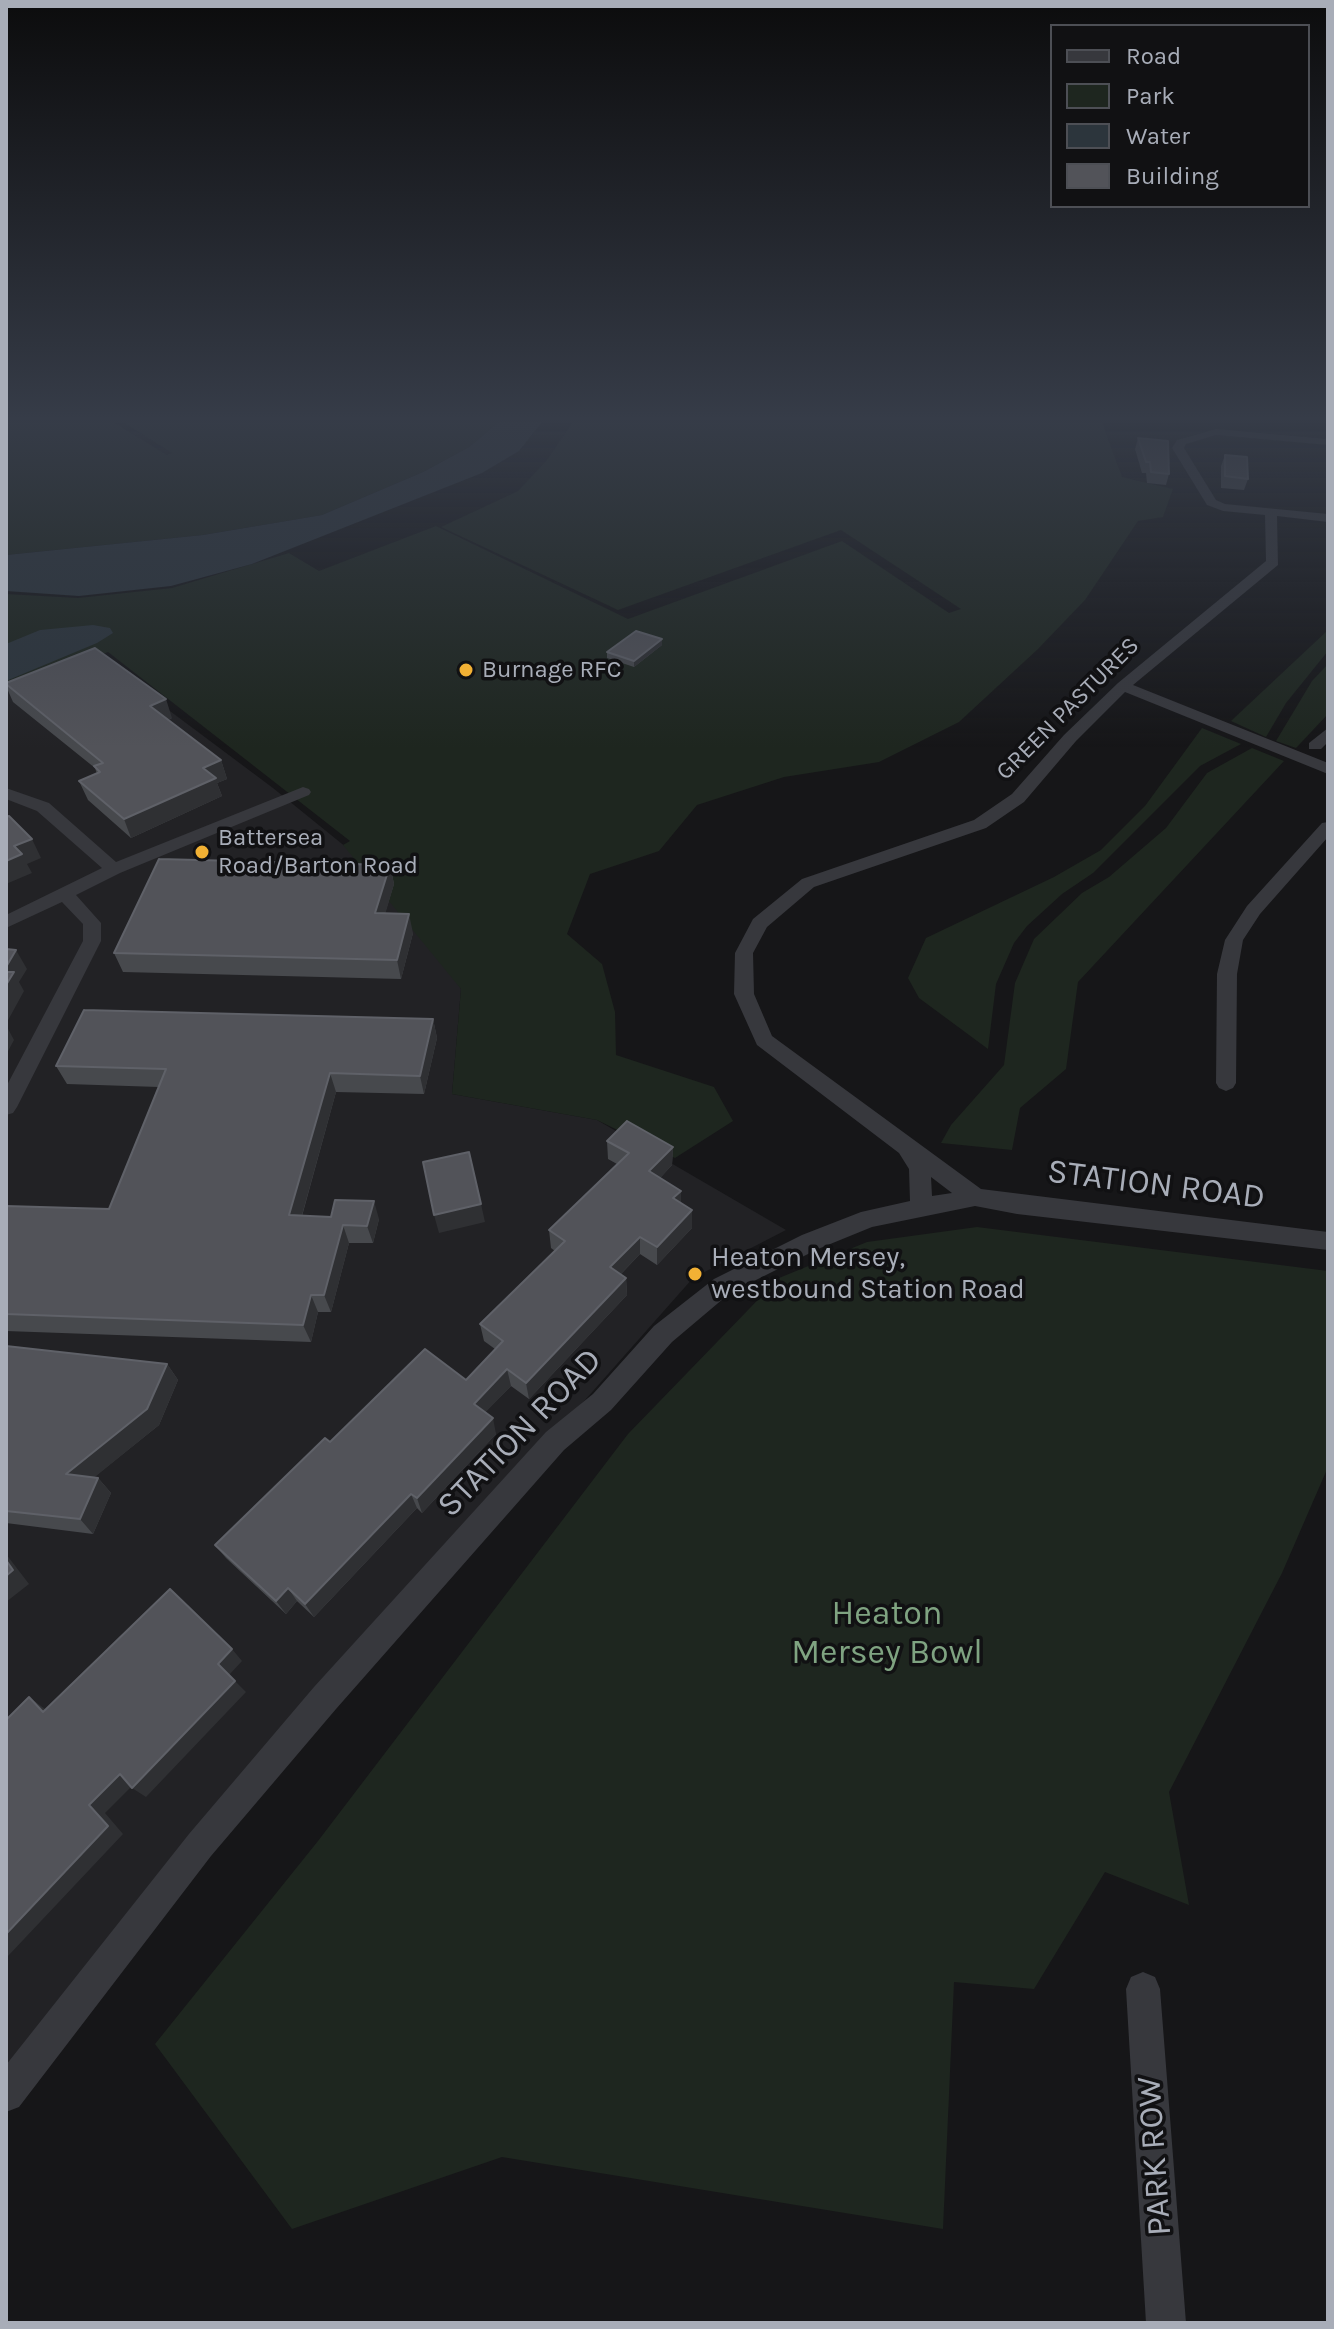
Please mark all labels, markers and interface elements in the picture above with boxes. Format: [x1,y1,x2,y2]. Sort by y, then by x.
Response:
legend [1050,24,1310,208]
text: Road [1126,42,1181,70]
text: Park [1126,82,1175,110]
text: Water [1126,122,1190,150]
text: Building [1126,162,1219,190]
street label: GREEN PASTURES [991,632,1145,786]
place label: Burnage RFC [482,656,621,684]
marker: Burnage RFC [457,661,475,679]
place label: Battersea Road/Barton Road [218,824,418,880]
marker: Battersea Road/Barton Road [193,843,211,861]
street label: STATION ROAD [1045,1151,1267,1219]
place label: Heaton Mersey, westbound Station Road [711,1241,1025,1307]
marker: Heaton Mersey, westbound Station Road [686,1265,704,1283]
street label: STATION ROAD [429,1340,611,1526]
park label: Heaton Mersey Bowl [791,1594,983,1674]
street label: PARK ROW [1129,2075,1181,2237]

